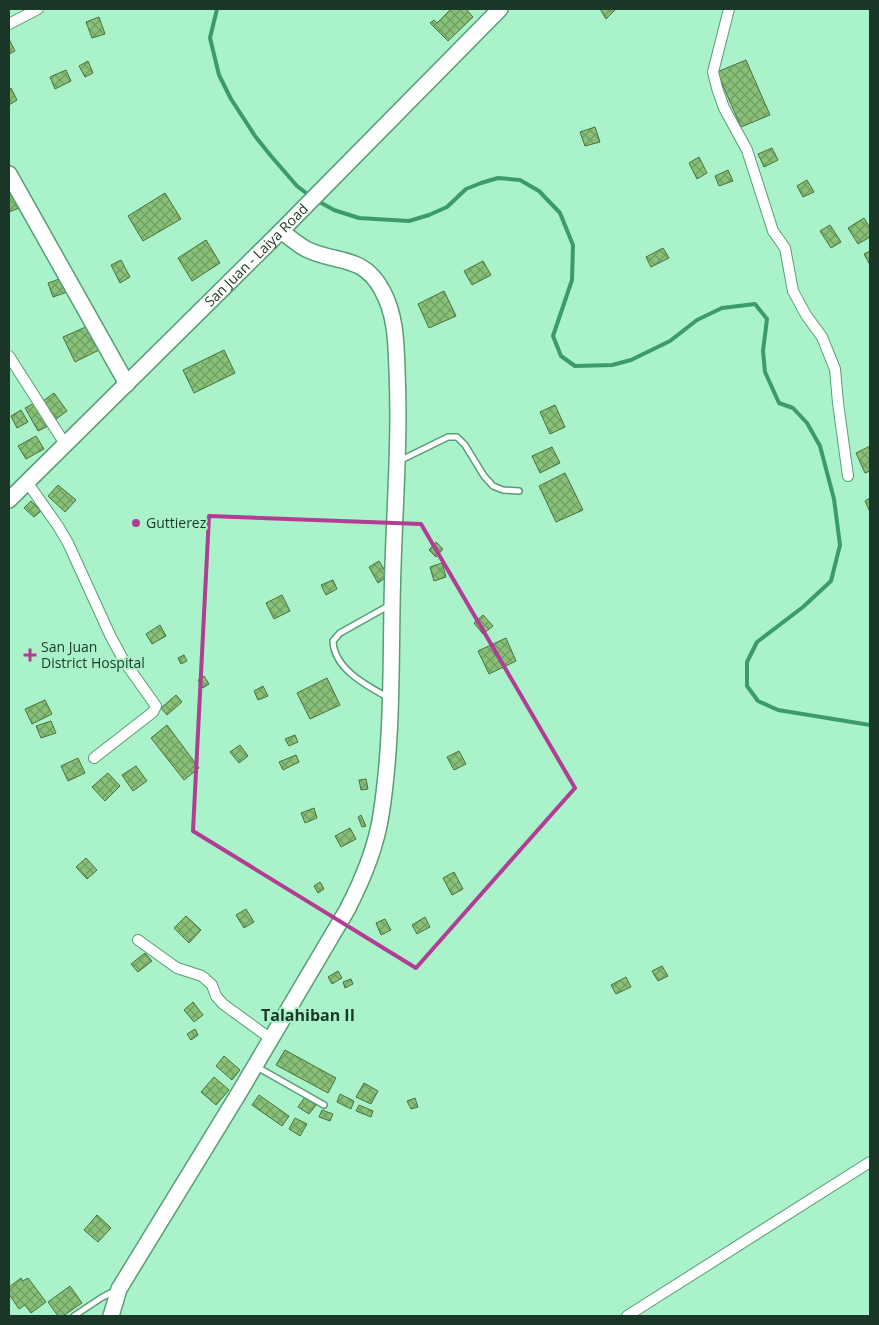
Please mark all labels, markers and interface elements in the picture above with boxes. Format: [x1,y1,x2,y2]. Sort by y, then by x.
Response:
street label: San Juan - Laiya Road [200,199,312,310]
place label: Guttierez [146,513,207,532]
marker: Guttierez [130,517,142,529]
place label: San Juan District Hospital [41,637,145,672]
marker: San Juan District Hospital [23,648,37,662]
district label: Talahiban II [261,1004,355,1026]

